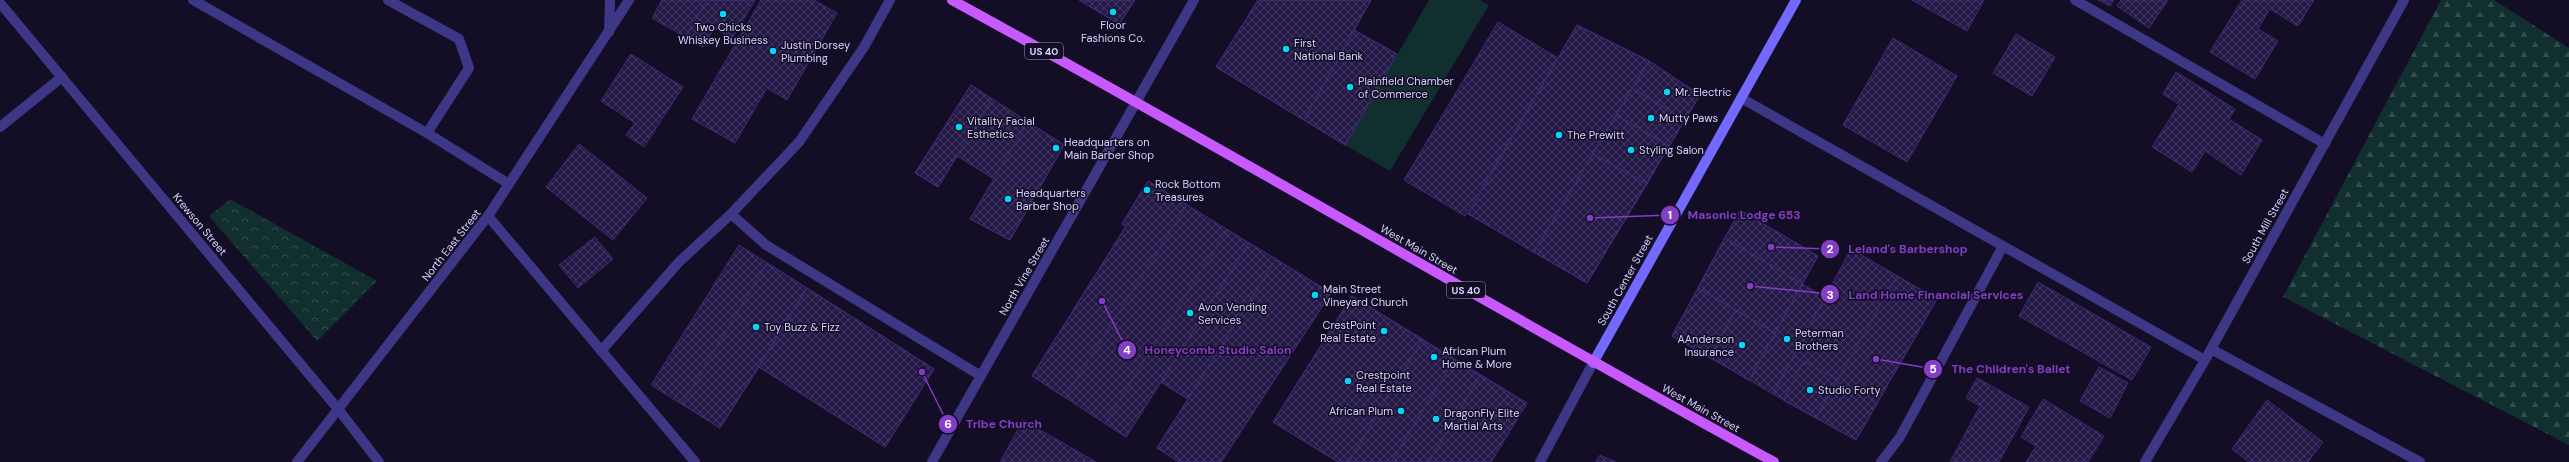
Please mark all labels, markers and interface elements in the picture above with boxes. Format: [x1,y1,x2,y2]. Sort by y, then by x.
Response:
marker: Floor Fashions Co. [1108,7,1118,17]
marker: Two Chicks Whiskey Business [718,9,728,19]
place label: Floor Fashions Co. [1081,18,1145,45]
place label: Two Chicks Whiskey Business [678,20,768,47]
place label: First National Bank [1294,36,1364,63]
place label: Justin Dorsey Plumbing [781,38,850,65]
road number: US 40 [1025,43,1063,59]
marker: First National Bank [1281,44,1291,54]
marker: Justin Dorsey Plumbing [768,46,778,56]
place label: Plainfield Chamber of Commerce [1358,74,1454,101]
marker: Plainfield Chamber of Commerce [1345,82,1355,92]
place label: Mr. Electric [1675,85,1731,99]
marker: Mr. Electric [1662,87,1672,97]
place label: Mutty Paws [1659,111,1718,125]
marker: Mutty Paws [1646,113,1656,123]
place label: Vitality Facial Esthetics [967,114,1035,141]
marker: Vitality Facial Esthetics [954,122,964,132]
place label: The Prewitt [1567,128,1625,142]
marker: The Prewitt [1554,130,1564,140]
place label: Headquarters on Main Barber Shop [1064,135,1154,162]
marker: Headquarters on Main Barber Shop [1051,143,1061,153]
place label: Styling Salon [1639,143,1704,157]
marker: Styling Salon [1626,145,1636,155]
place label: Rock Bottom Treasures [1155,177,1220,204]
marker: Rock Bottom Treasures [1142,185,1152,195]
place label: Headquarters Barber Shop [1016,186,1086,213]
street label: South Mill Street [2239,186,2291,266]
street label: Krewson Street [170,190,230,258]
marker: Headquarters Barber Shop [1003,194,1013,204]
callout: Masonic Lodge 653 [1660,203,1808,227]
street label: North East Street [419,206,483,284]
text: 1 [1668,207,1672,223]
text: Masonic Lodge 653 [1688,207,1800,223]
street label: West Main Street [1378,221,1460,277]
street label: South Center Street [1594,232,1656,328]
street label: North Vine Street [996,234,1052,318]
callout: Leland's Barbershop [1820,237,1975,261]
text: 2 [1827,241,1834,257]
text: Leland's Barbershop [1848,241,1968,257]
place label: Main Street Vineyard Church [1323,282,1408,309]
road number: US 40 [1447,282,1485,298]
callout: Land Home Financial Services [1820,282,2031,306]
text: 3 [1826,287,1834,303]
text: Land Home Financial Services [1849,287,2023,303]
marker: Main Street Vineyard Church [1310,290,1320,300]
place label: Avon Vending Services [1198,300,1267,327]
marker: Avon Vending Services [1185,308,1195,318]
place label: CrestPoint Real Estate [1320,318,1376,345]
place label: Toy Buzz & Fizz [764,320,840,334]
marker: Toy Buzz & Fizz [751,322,761,332]
marker: CrestPoint Real Estate [1379,326,1389,336]
place label: Peterman Brothers [1795,326,1844,353]
place label: AAnderson Insurance [1678,332,1734,359]
marker: Peterman Brothers [1782,334,1792,344]
callout: Honeycomb Studio Salon [1117,338,1300,362]
marker: AAnderson Insurance [1737,340,1747,350]
text: 4 [1123,342,1131,358]
text: Honeycomb Studio Salon [1145,342,1291,358]
place label: African Plum Home & More [1442,344,1512,371]
marker: African Plum Home & More [1429,352,1439,362]
callout: The Children's Ballet [1923,357,2078,381]
text: 5 [1929,361,1937,377]
text: The Children's Ballet [1951,361,2071,377]
place label: Crestpoint Real Estate [1356,368,1412,395]
marker: Crestpoint Real Estate [1343,376,1353,386]
street label: West Main Street [1659,381,1743,435]
place label: Studio Forty [1818,383,1881,397]
marker: Studio Forty [1805,385,1815,395]
place label: African Plum [1329,404,1393,418]
marker: African Plum [1396,406,1406,416]
place label: DragonFly Elite Martial Arts [1444,406,1519,433]
callout: Tribe Church [938,412,1050,436]
marker: DragonFly Elite Martial Arts [1431,414,1441,424]
text: 6 [944,416,952,432]
text: Tribe Church [966,416,1042,432]

